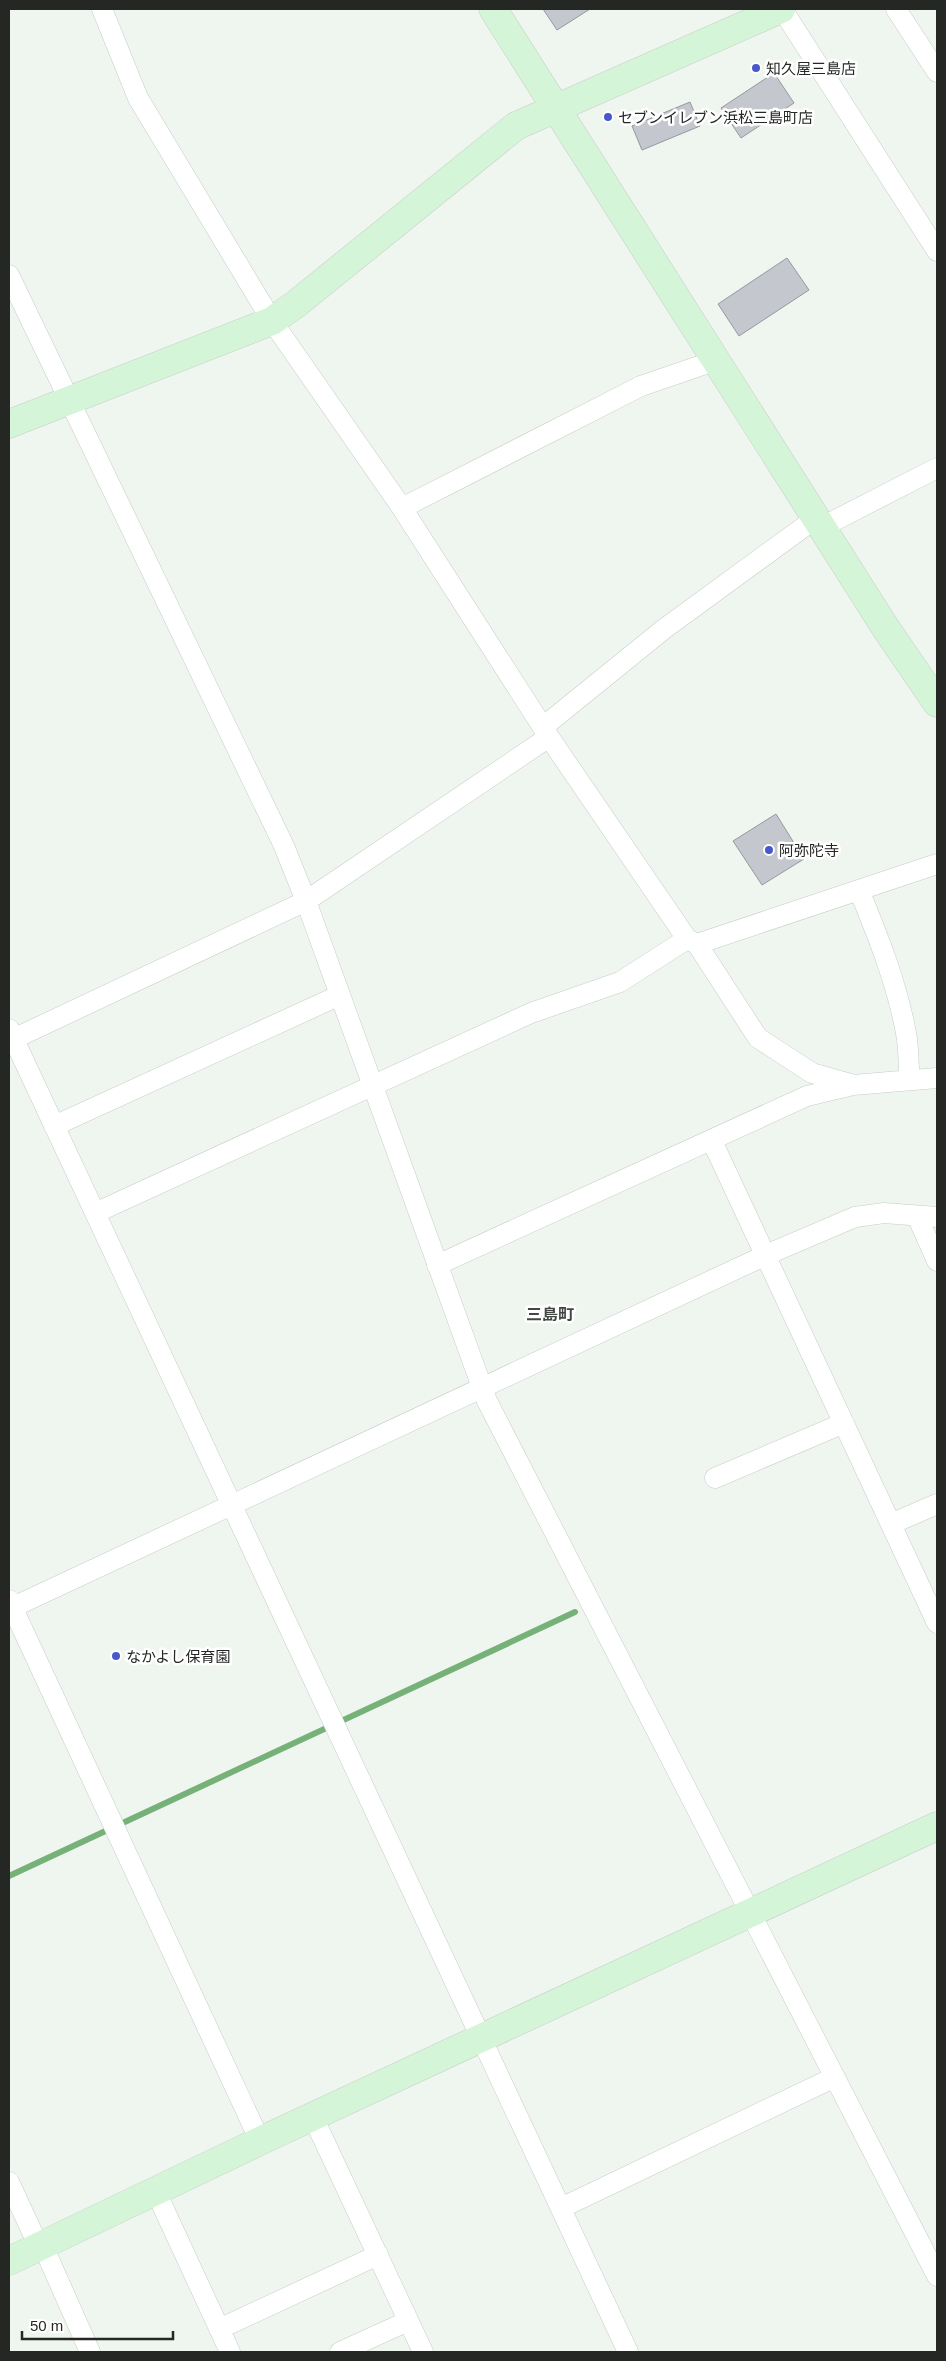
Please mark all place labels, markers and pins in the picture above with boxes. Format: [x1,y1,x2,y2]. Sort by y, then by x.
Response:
place label: 知久屋三島店 [766,60,856,77]
marker: 知久屋三島店 [750,62,762,74]
place label: セブンイレブン浜松三島町店 [618,109,813,126]
marker: セブンイレブン浜松三島町店 [602,111,614,123]
place label: 阿弥陀寺 [779,842,839,859]
marker: 阿弥陀寺 [763,844,775,856]
place label: なかよし保育園 [126,1648,230,1665]
marker: なかよし保育園 [110,1650,122,1662]

